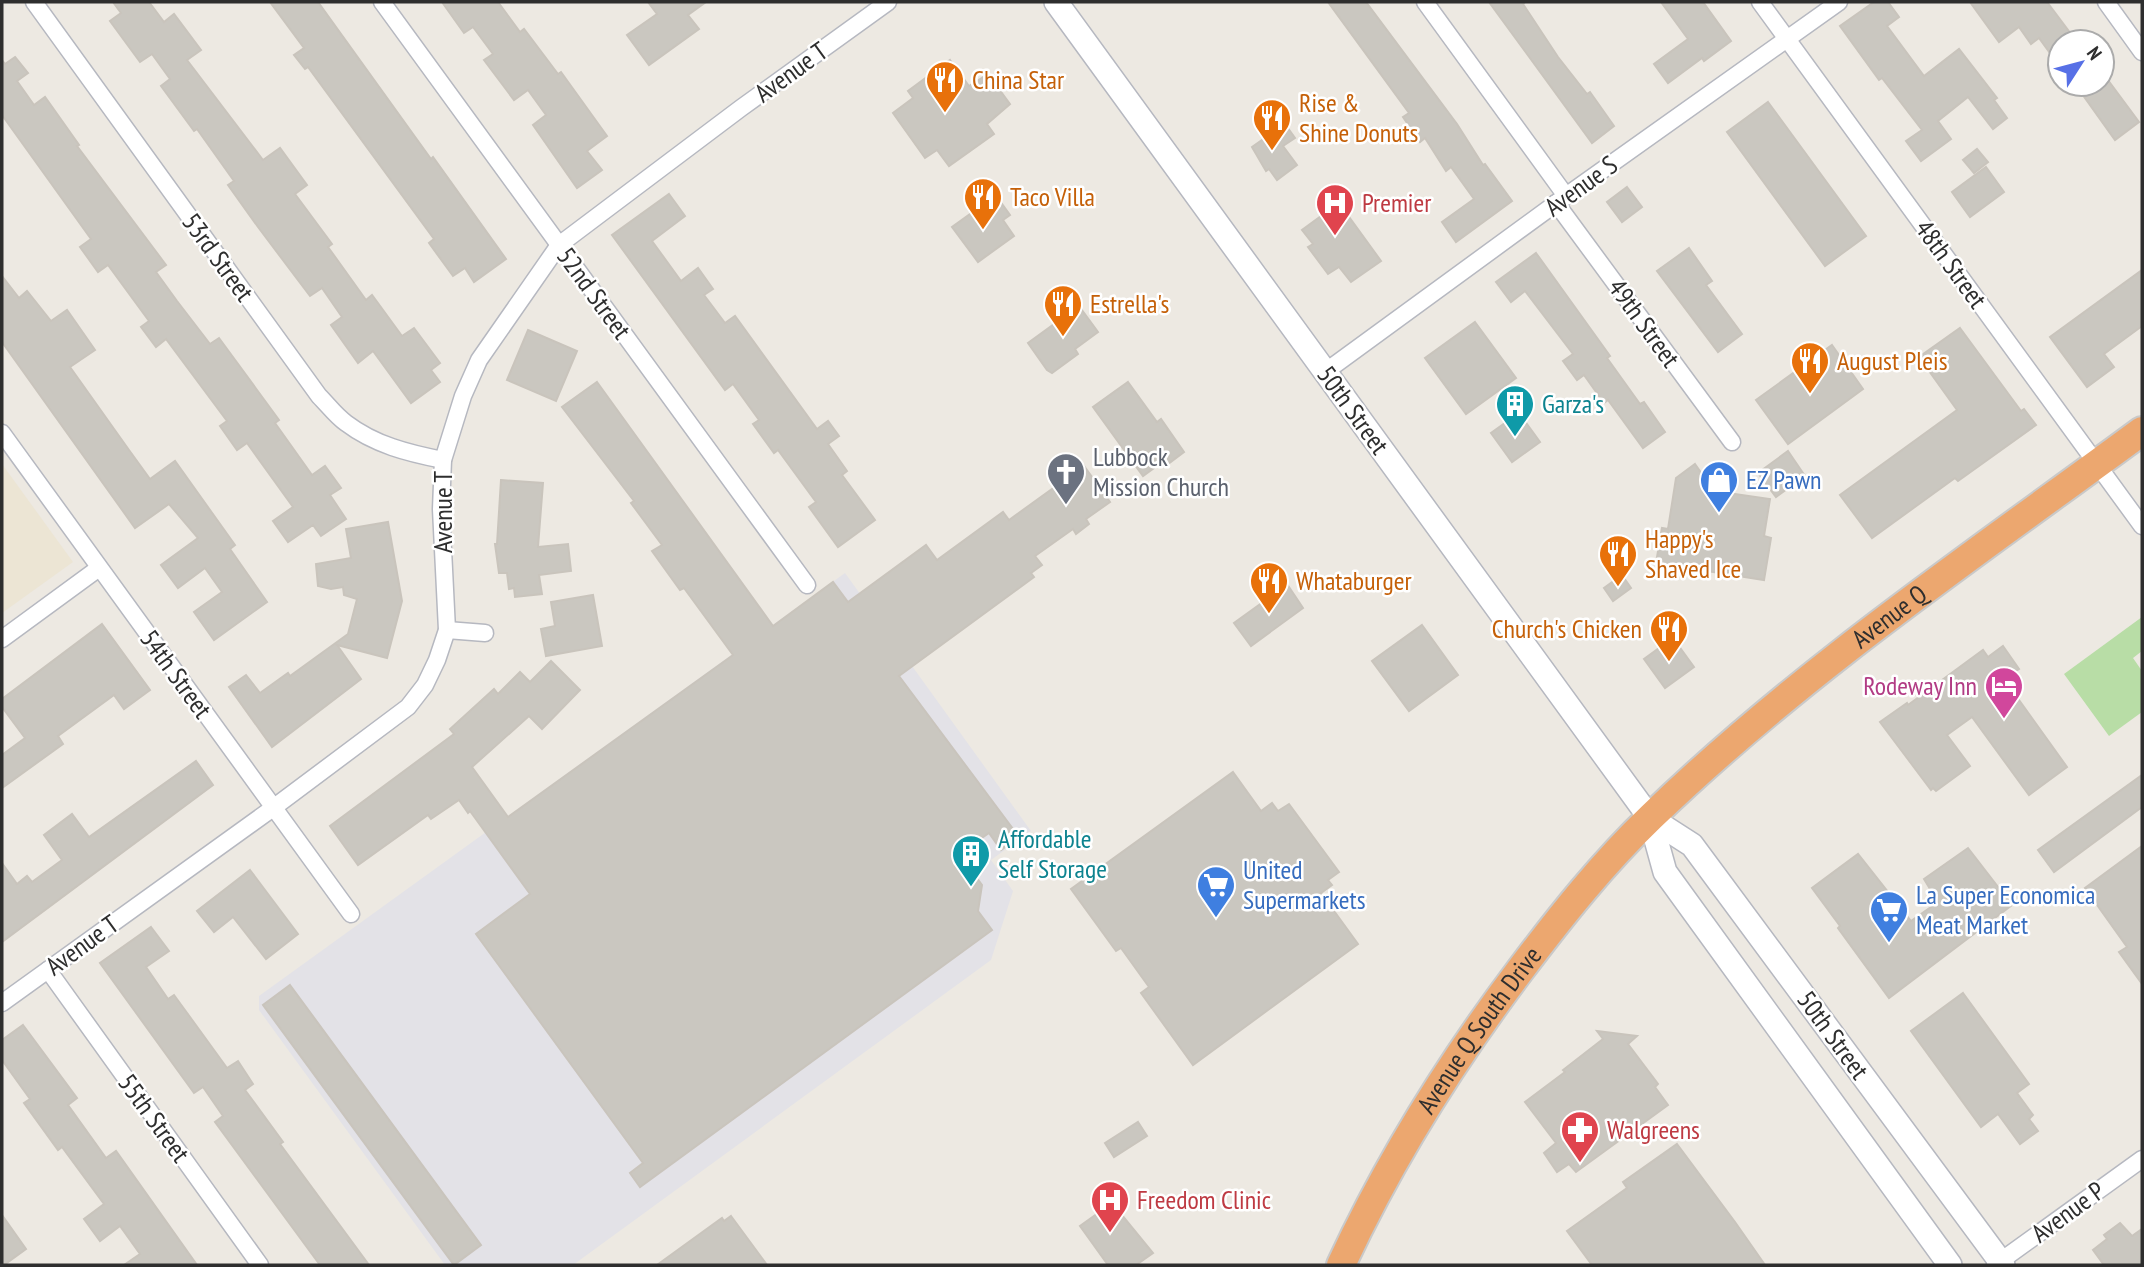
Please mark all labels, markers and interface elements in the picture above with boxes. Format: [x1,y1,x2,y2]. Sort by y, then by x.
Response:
north arrow [2046,28,2116,98]
street label: Avenue T [748,34,834,109]
text: N [2082,42,2107,64]
restaurant icon: China Star [924,59,966,114]
place label: China Star [972,63,1064,96]
place label: Rise & Shine Donuts [1299,86,1418,149]
restaurant icon: Rise & Shine Donuts [1251,97,1293,152]
street label: Avenue S [1538,148,1624,223]
restaurant icon: Taco Villa [962,176,1004,231]
place label: Taco Villa [1010,180,1095,213]
hospital icon: Premier [1314,182,1356,237]
place label: Premier [1362,186,1431,219]
street label: 53rd Street [175,206,261,307]
street label: 48th Street [1908,213,1995,314]
street label: 52nd Street [550,240,639,345]
street label: 49th Street [1601,272,1688,373]
restaurant icon: Estrella's [1042,283,1084,338]
place label: Estrella's [1090,287,1169,320]
restaurant icon: August Pleis [1789,340,1831,395]
place label: August Pleis [1837,344,1948,377]
street label: 50th Street [1310,359,1397,460]
building icon: Garza's [1494,383,1536,438]
place label: Garza's [1542,387,1604,420]
place label: Lubbock Mission Church [1093,440,1229,503]
church icon: Lubbock Mission Church [1045,451,1087,506]
shop icon: EZ Pawn [1698,459,1740,514]
place label: EZ Pawn [1746,463,1821,496]
street label: Avenue T [426,471,459,553]
place label: Happy's Shaved Ice [1645,522,1741,585]
restaurant icon: Happy's Shaved Ice [1597,533,1639,588]
restaurant icon: Whataburger [1248,560,1290,615]
place label: Whataburger [1296,564,1412,597]
street label: Avenue Q [1845,577,1934,655]
restaurant icon: Church's Chicken [1648,608,1690,663]
place label: Church's Chicken [1492,612,1642,645]
street label: 54th Street [133,623,220,724]
hotel icon: Rodeway Inn [1983,665,2025,720]
place label: Rodeway Inn [1863,669,1977,702]
place label: Affordable Self Storage [998,822,1107,885]
building icon: Affordable Self Storage [950,833,992,888]
place label: United Supermarkets [1243,853,1366,916]
supermarket icon: United Supermarkets [1195,864,1237,919]
place label: La Super Economica Meat Market [1916,878,2096,941]
supermarket icon: La Super Economica Meat Market [1868,889,1910,944]
street label: Avenue T [39,907,125,982]
street label: Avenue Q South Drive [1409,940,1548,1119]
street label: 50th Street [1790,984,1877,1085]
street label: 55th Street [111,1067,198,1168]
pharmacy icon: Walgreens [1559,1109,1601,1164]
place label: Walgreens [1607,1113,1700,1146]
street label: Avenue P [2024,1174,2111,1249]
hospital icon: Freedom Clinic [1089,1179,1131,1234]
place label: Freedom Clinic [1137,1183,1271,1216]

